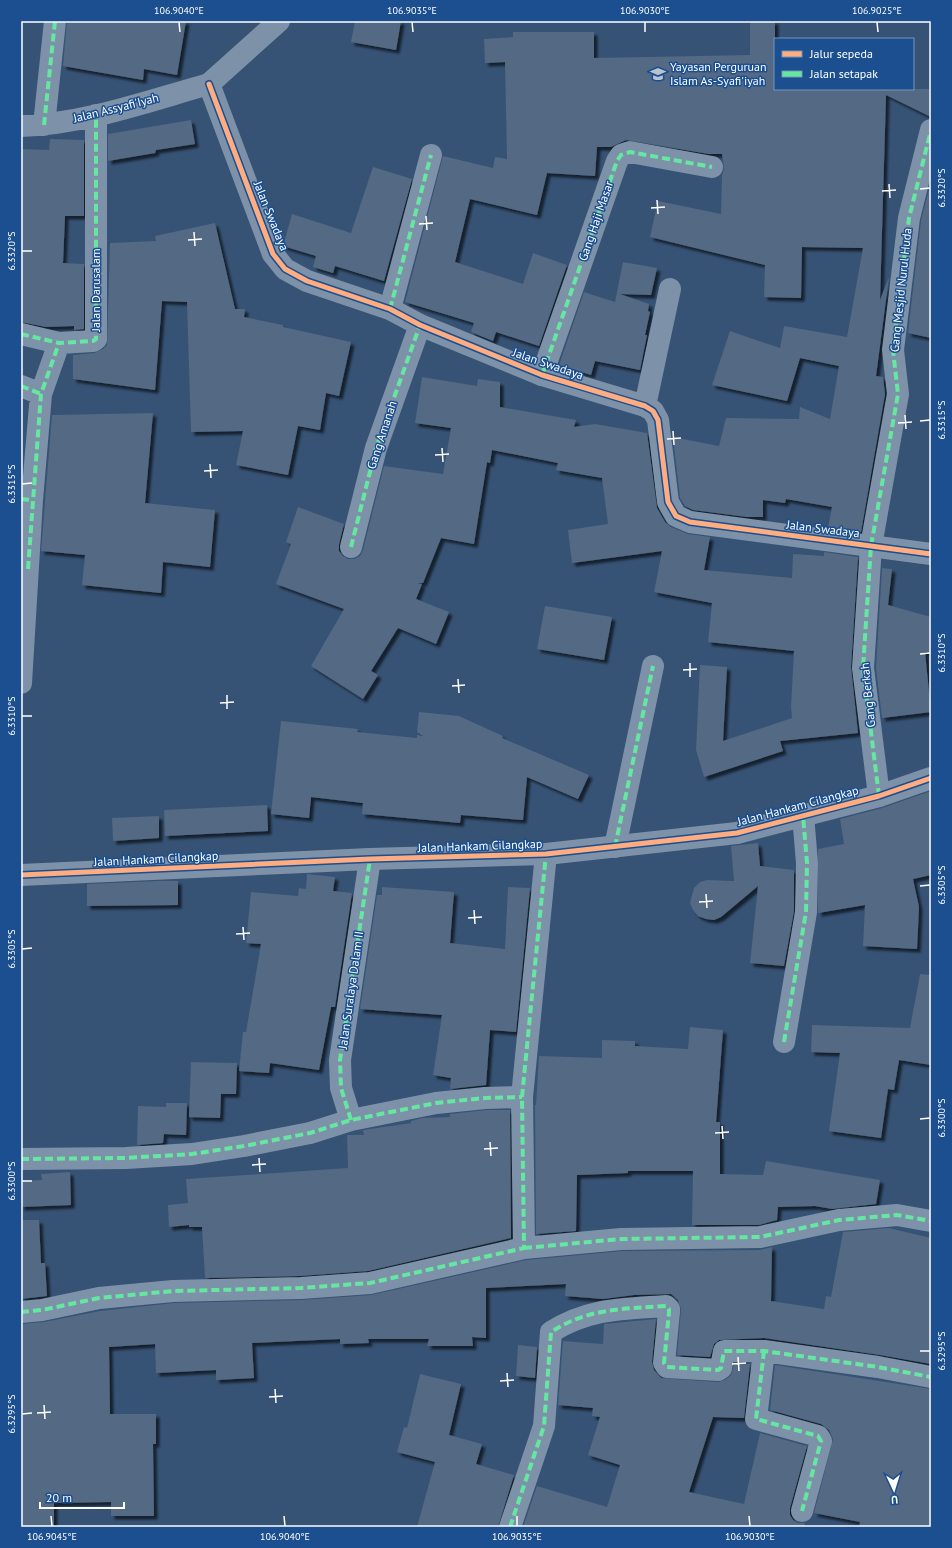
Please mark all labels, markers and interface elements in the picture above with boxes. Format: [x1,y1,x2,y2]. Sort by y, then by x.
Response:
text: 106.9040°E [154,4,204,17]
text: 106.9035°E [387,4,437,17]
text: 106.9030°E [620,4,670,17]
text: 106.9025°E [852,4,902,17]
legend [774,38,914,90]
text: Jalur sepeda [809,46,873,61]
place label: Yayasan Perguruan Islam As-Syafi'iyah [670,59,767,88]
school or university icon: Yayasan Perguruan Islam As-Syafi'iyah [649,65,667,83]
text: Jalan setapak [809,66,878,81]
street label: Jalan Assyafi'Iyah [71,90,160,126]
text: 6.3320°S [935,169,948,207]
street label: Jalan Swadaya [250,178,292,253]
street label: Gang Haji Masar [575,179,616,263]
street label: Gang Mesjid Nurul Huda [887,227,914,353]
text: 6.3320°S [5,232,18,270]
street label: Jalan Darusalam [88,248,103,333]
street label: Jalan Swadaya [510,344,586,383]
street label: Gang Amanah [363,399,400,471]
text: 6.3315°S [935,401,948,439]
text: 6.3315°S [5,465,18,503]
street label: Jalan Swadaya [785,516,861,540]
text: 6.3310°S [935,634,948,672]
street label: Gang Berkah [857,662,878,728]
text: 6.3310°S [5,697,18,735]
street label: Jalan Hankam Cilangkap [735,782,860,829]
street label: Jalan Hankam Cilangkap [416,836,543,855]
street label: Jalan Hankam Cilangkap [92,848,219,869]
text: 6.3305°S [935,866,948,904]
text: 6.3305°S [5,930,18,968]
street label: Jalan Suralaya Dalam II [335,930,366,1051]
text: 6.3300°S [935,1099,948,1137]
text: 6.3300°S [5,1162,18,1200]
text: 6.3295°S [935,1332,948,1370]
text: 6.3295°S [5,1395,18,1433]
north arrow [874,1470,914,1510]
scale bar [40,1484,124,1510]
text: 20 m [46,1490,72,1505]
text: U [891,1493,899,1507]
text: 106.9045°E [27,1530,77,1543]
text: 106.9040°E [260,1530,310,1543]
text: 106.9035°E [492,1530,542,1543]
text: 106.9030°E [725,1530,775,1543]

